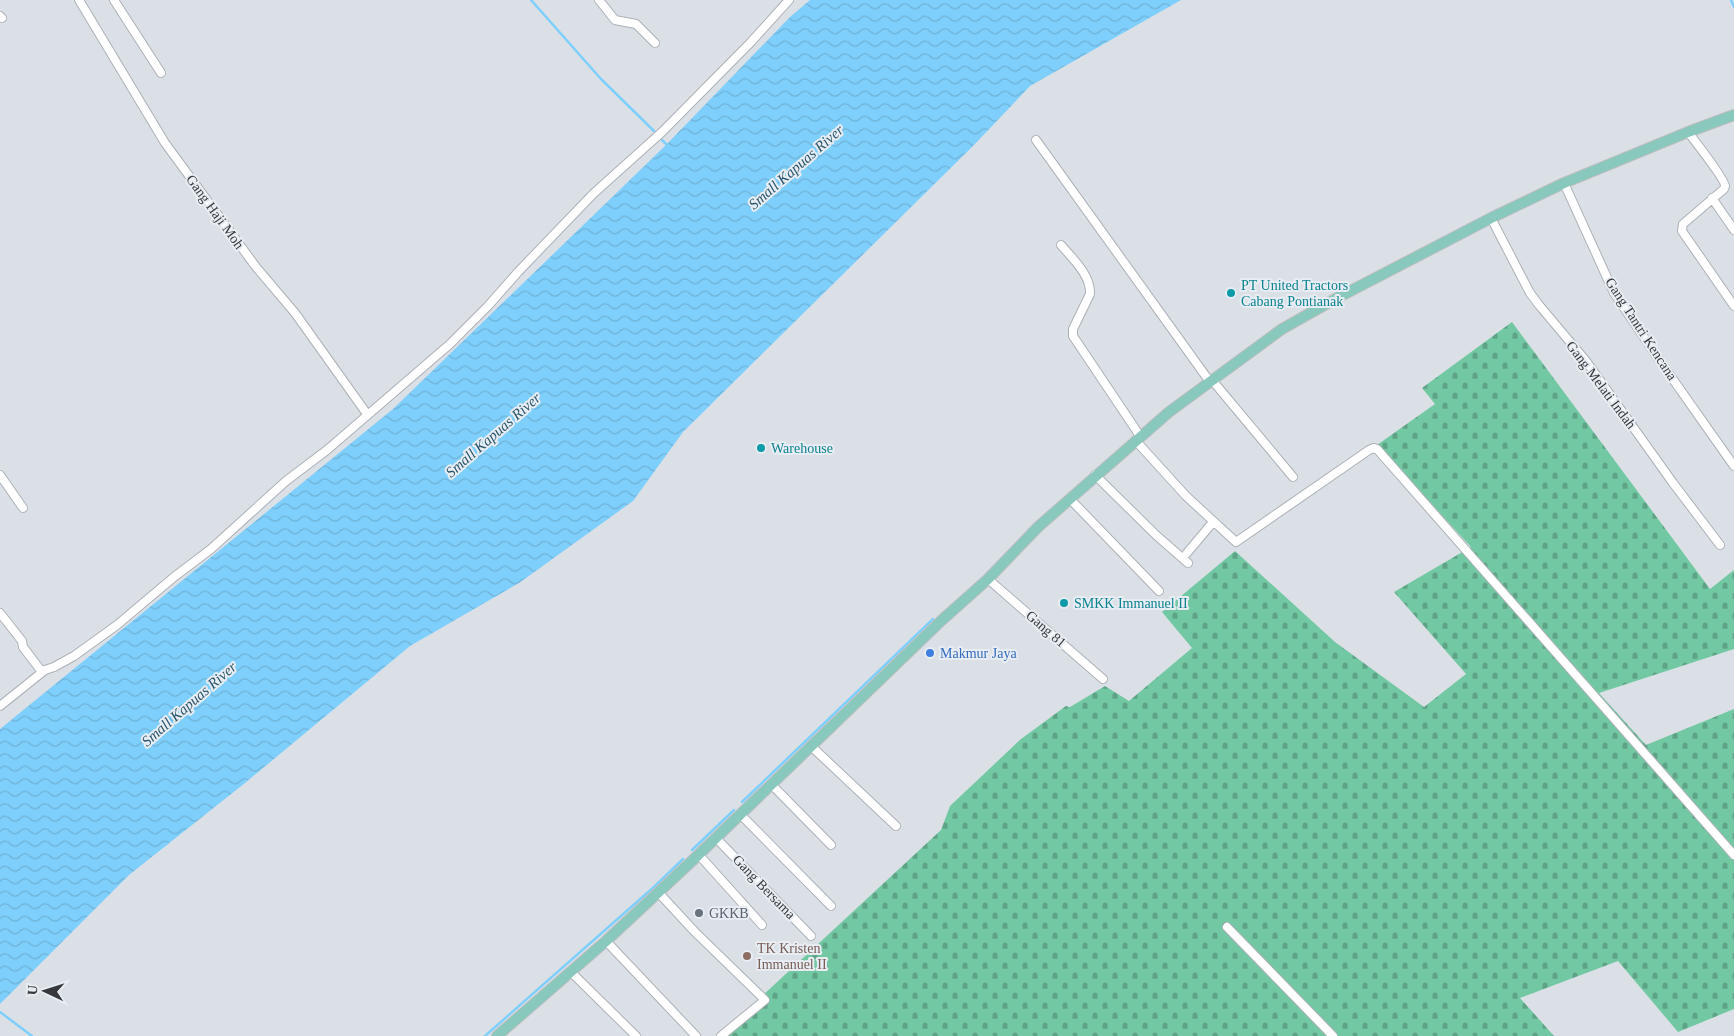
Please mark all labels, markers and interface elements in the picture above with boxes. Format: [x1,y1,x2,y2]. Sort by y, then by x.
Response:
water label: Small Kapuas River [745,121,847,212]
street label: Gang Haji Moh [183,172,247,252]
street label: Gang Tantri Kencana [1602,275,1680,384]
place label: PT United Tractors Cabang Pontianak [1241,278,1348,309]
marker: PT United Tractors Cabang Pontianak [1225,287,1237,299]
street label: Gang Melati Indah [1563,338,1639,432]
water label: Small Kapuas River [442,389,544,480]
place label: Warehouse [771,441,833,456]
marker: Warehouse [755,442,767,454]
place label: SMKK Immanuel II [1074,596,1188,611]
marker: SMKK Immanuel II [1058,597,1070,609]
street label: Gang 81 [1023,608,1069,650]
place label: Makmur Jaya [940,646,1017,661]
marker: Makmur Jaya [924,647,936,659]
water label: Small Kapuas River [138,658,240,749]
street label: Gang Bersama [730,852,799,923]
place label: GKKB [709,906,749,921]
marker: GKKB [693,907,705,919]
place label: TK Kristen Immanuel II [757,941,827,972]
marker: TK Kristen Immanuel II [741,950,753,962]
north arrow [20,966,70,1016]
text: U [25,985,40,996]

